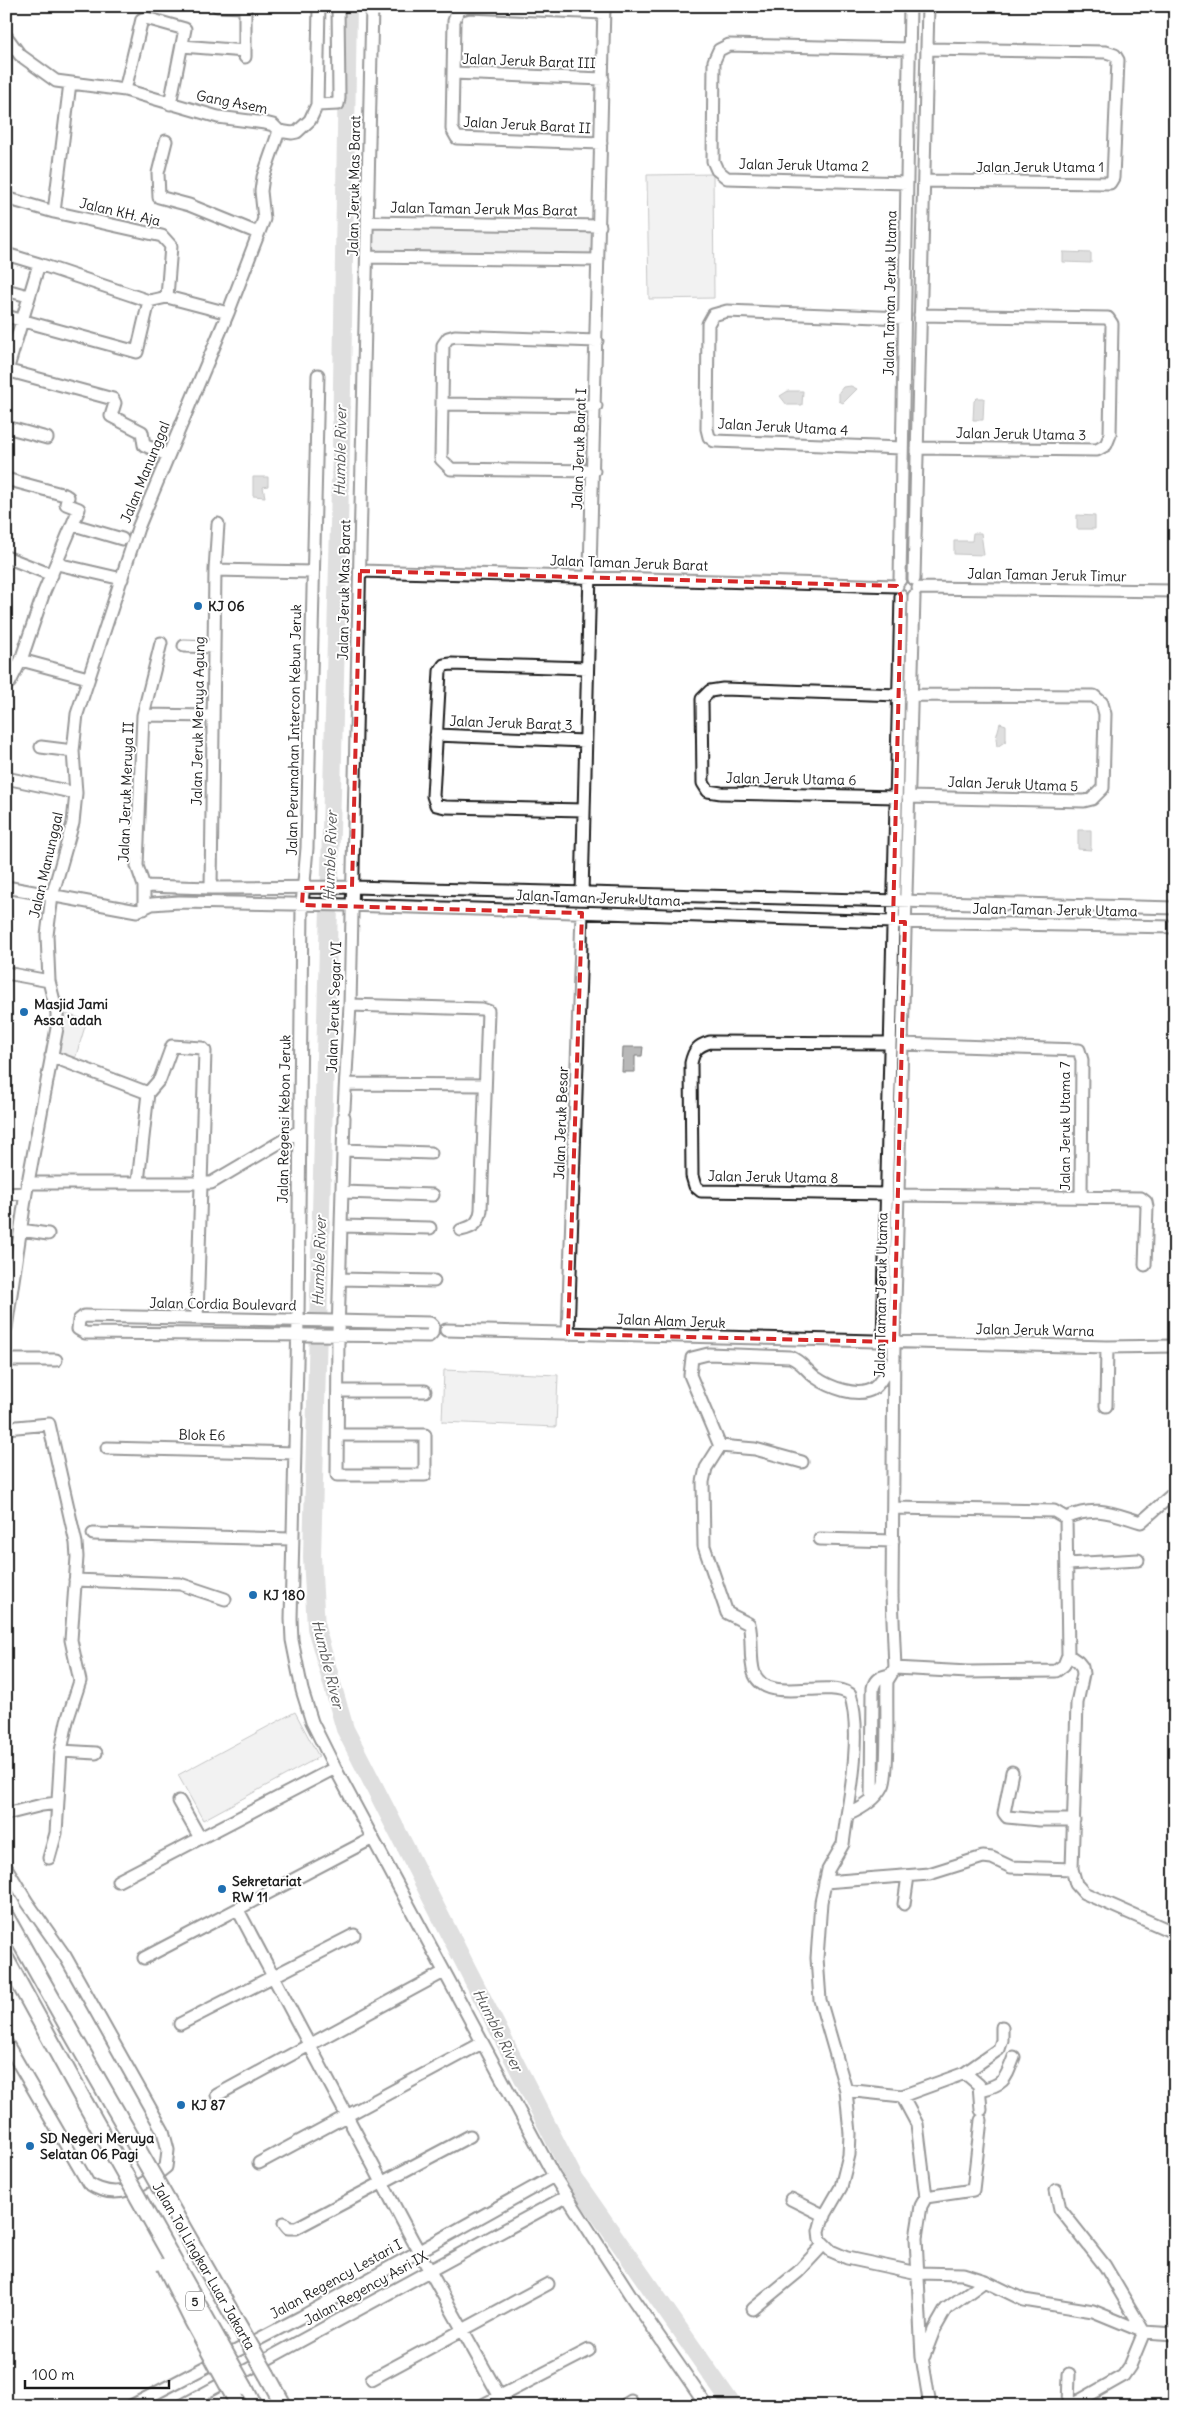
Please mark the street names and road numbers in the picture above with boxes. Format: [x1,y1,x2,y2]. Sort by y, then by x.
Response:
street label: Jalan Jeruk Barat III [462,50,596,72]
street label: Gang Asem [195,86,269,118]
street label: Jalan Jeruk Barat II [463,113,591,137]
street label: Jalan Jeruk Mas Barat [344,115,364,257]
street label: Jalan Jeruk Utama 2 [739,155,870,175]
street label: Jalan Jeruk Utama 1 [976,158,1104,176]
street label: Jalan KH. Aja [78,194,162,230]
street label: Jalan Taman Jeruk Mas Barat [390,198,578,220]
street label: Jalan Taman Jeruk Utama [880,210,900,376]
street label: Jalan Jeruk Barat I [568,388,590,510]
street label: Jalan Jeruk Utama 4 [717,415,849,439]
street label: Jalan Manunggal [116,419,174,525]
street label: Jalan Jeruk Utama 3 [956,424,1086,444]
street label: Jalan Jeruk Mas Barat [334,519,354,661]
street label: Jalan Taman Jeruk Barat [550,551,709,575]
street label: Jalan Taman Jeruk Timur [967,565,1127,585]
street label: Jalan Perumahan Intercon Kebun Jeruk [283,604,305,856]
street label: Jalan Jeruk Meruya Agung [188,636,208,806]
street label: Jalan Jeruk Barat 3 [449,712,573,734]
street label: Jalan Jeruk Meruya II [115,721,137,863]
street label: Jalan Jeruk Utama 6 [726,769,856,789]
street label: Jalan Jeruk Utama 5 [947,773,1079,795]
street label: Jalan Manunggal [25,810,67,920]
street label: Jalan Taman Jeruk Utama [515,886,681,910]
street label: Jalan Taman Jeruk Utama [972,900,1138,920]
street label: Jalan Jeruk Segar VI [323,941,345,1073]
street label: Jalan Regensi Kebon Jeruk [274,1035,294,1203]
street label: Jalan Jeruk Utama 7 [1056,1061,1074,1191]
street label: Jalan Jeruk Besar [550,1066,572,1180]
street label: Jalan Jeruk Utama 8 [708,1167,838,1187]
street label: Jalan Taman Jeruk Utama [871,1212,891,1378]
street label: Jalan Cordia Boulevard [149,1294,297,1314]
street label: Jalan Alam Jeruk [616,1310,726,1332]
street label: Jalan Jeruk Warna [975,1320,1095,1340]
street label: Blok E6 [178,1426,226,1444]
street label: Jalan Tol Lingkar Luar Jakarta [149,2179,259,2353]
street label: Jalan Regency Lestari I [267,2235,405,2323]
street label: Jalan Regency Asri IX [301,2247,431,2329]
road number: 5 [186,2292,204,2310]

